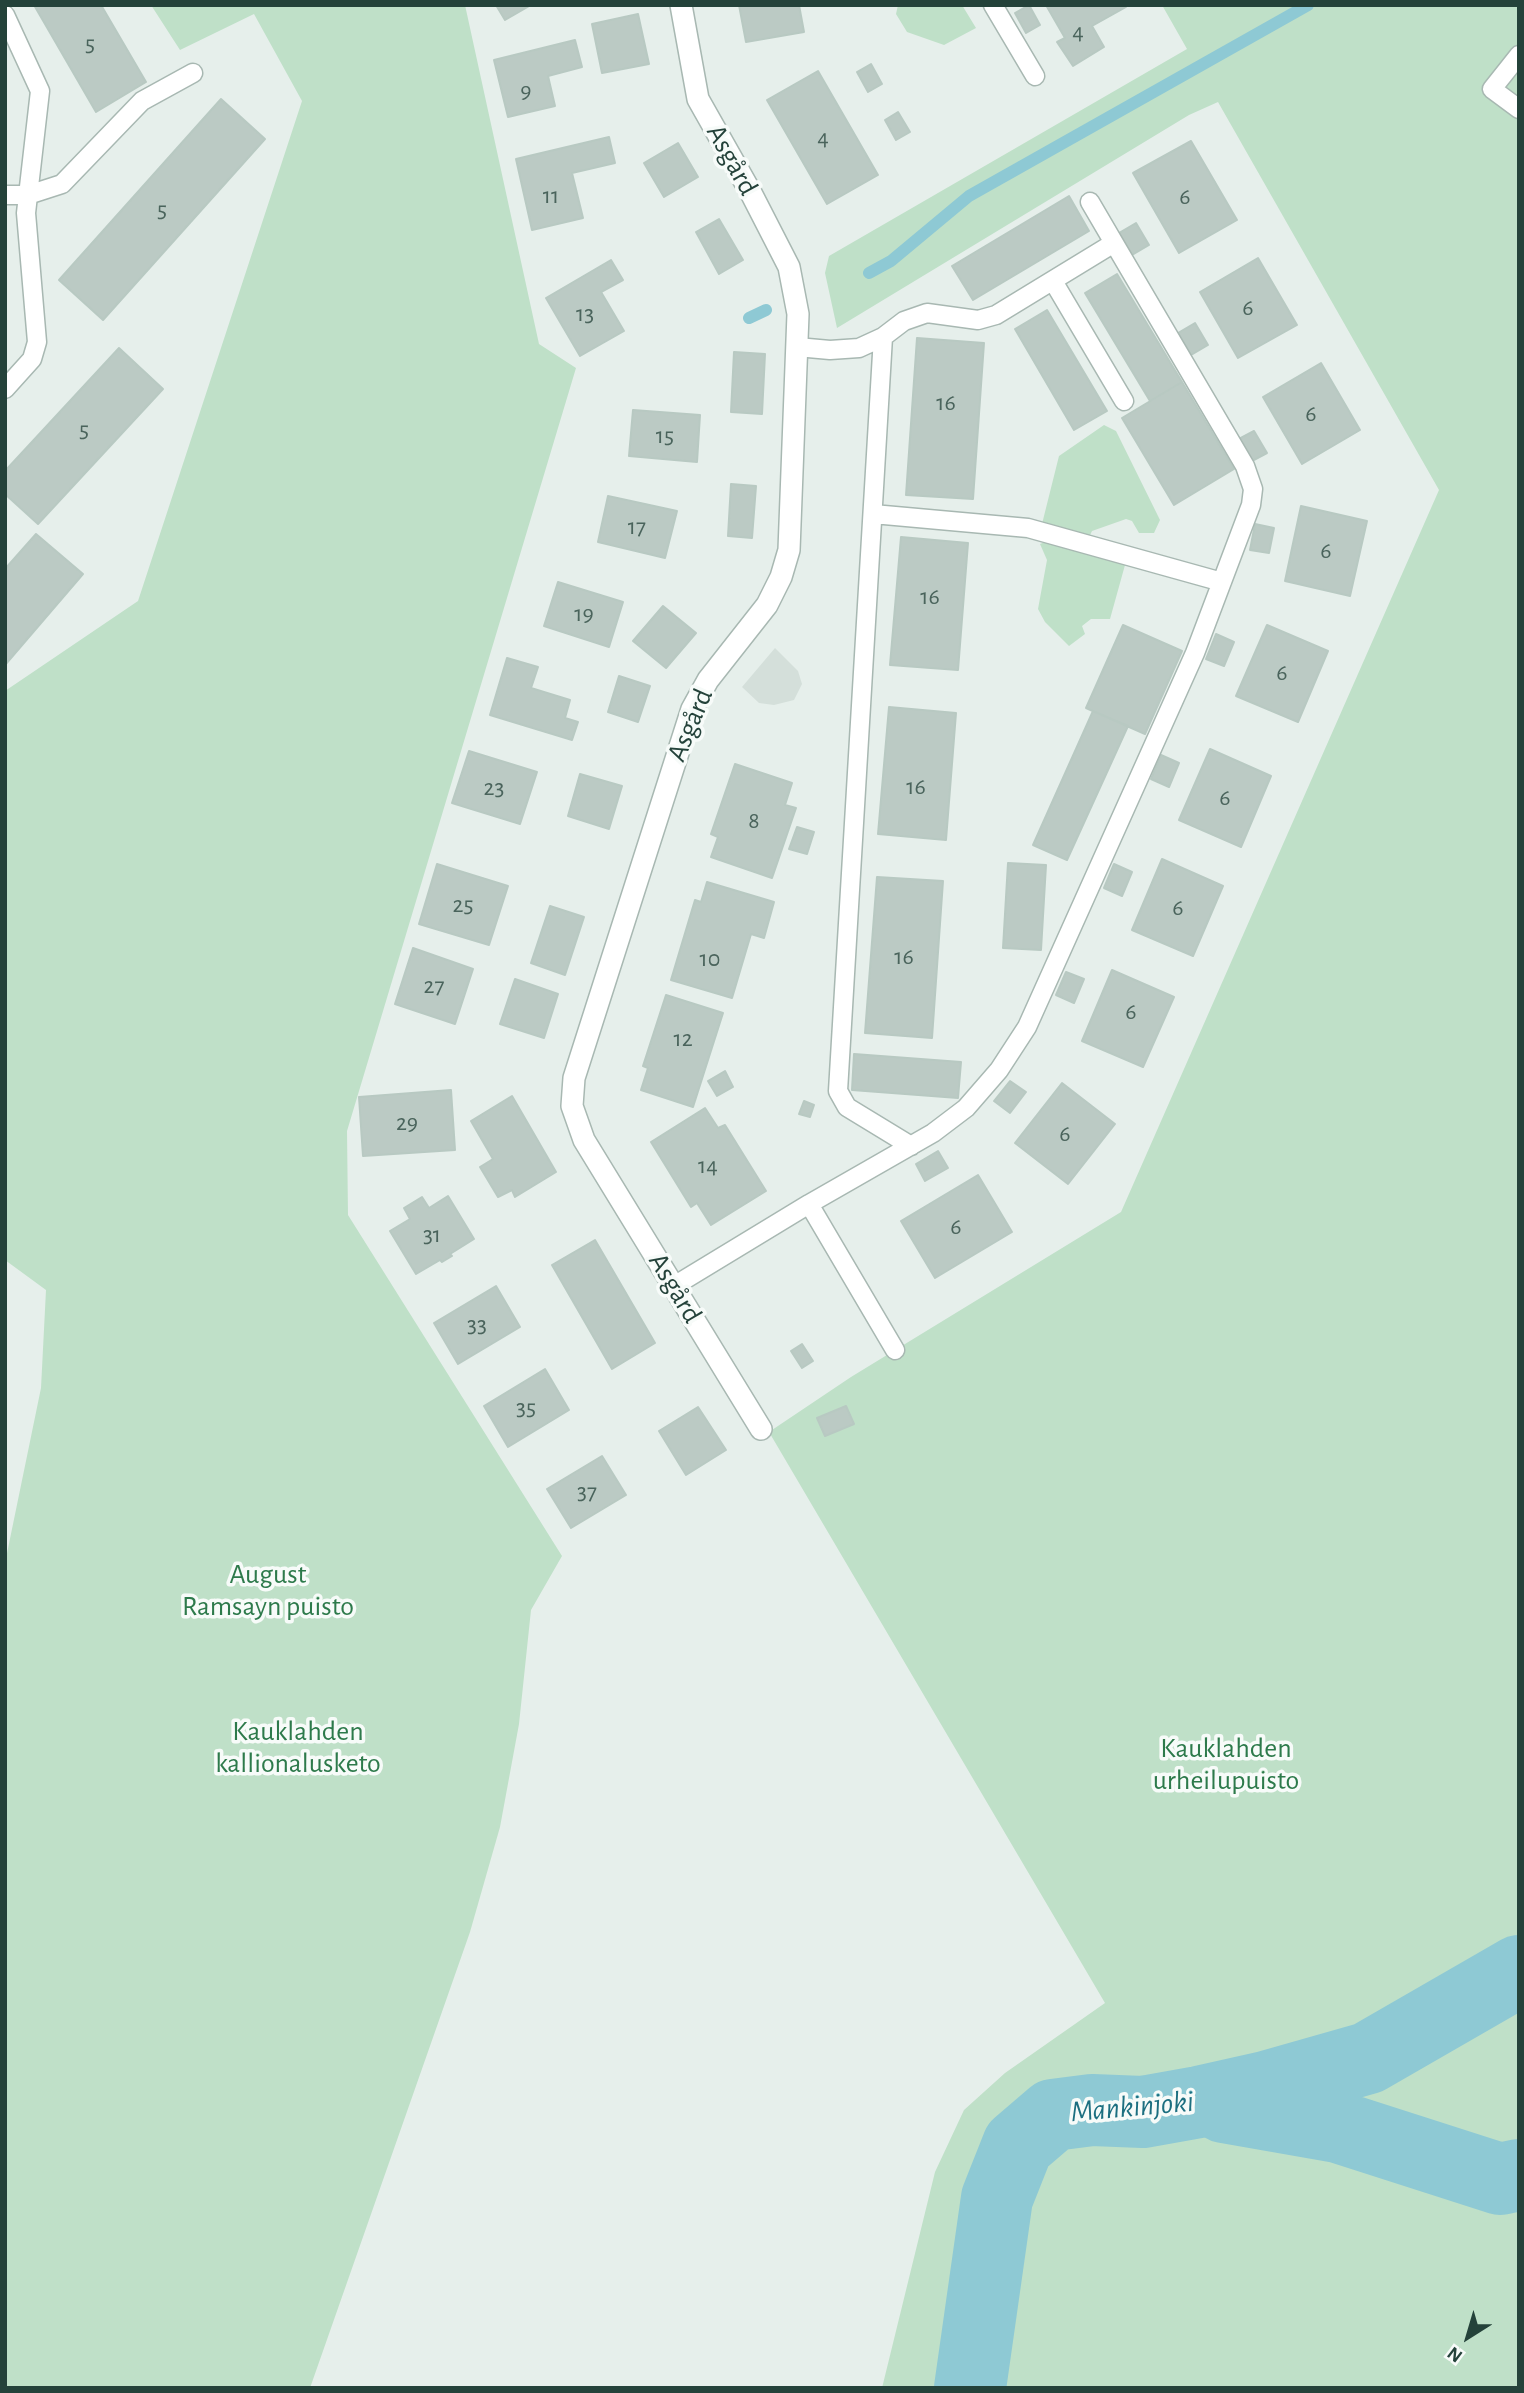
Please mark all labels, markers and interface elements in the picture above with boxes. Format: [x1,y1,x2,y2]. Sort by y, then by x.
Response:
house number: 4 [1072,18,1084,46]
house number: 5 [85,30,95,58]
house number: 9 [520,77,532,105]
street label: Asgård [699,119,765,201]
house number: 4 [817,124,829,152]
house number: 11 [543,182,559,210]
house number: 6 [1179,183,1191,211]
house number: 5 [157,196,167,224]
house number: 6 [1242,294,1254,322]
house number: 13 [576,300,594,328]
house number: 16 [936,389,956,417]
house number: 6 [1305,400,1317,428]
house number: 5 [79,416,89,444]
house number: 15 [656,422,674,450]
house number: 17 [628,513,646,541]
house number: 6 [1320,537,1332,565]
house number: 16 [920,583,940,611]
house number: 19 [574,600,594,628]
house number: 6 [1276,659,1288,687]
street label: Asgård [660,683,720,767]
house number: 16 [906,773,926,801]
house number: 23 [484,774,504,802]
house number: 6 [1219,784,1231,812]
house number: 8 [748,807,760,835]
house number: 25 [453,891,473,919]
house number: 6 [1172,894,1184,922]
house number: 16 [894,943,914,971]
house number: 10 [700,945,720,973]
house number: 27 [424,972,444,1000]
house number: 6 [1125,998,1137,1026]
house number: 12 [673,1025,693,1053]
house number: 29 [396,1109,418,1137]
house number: 6 [1059,1120,1071,1148]
house number: 14 [698,1152,718,1180]
house number: 6 [950,1213,962,1241]
house number: 31 [423,1221,441,1249]
street label: Asgård [641,1247,709,1329]
house number: 33 [467,1311,487,1339]
house number: 35 [516,1394,536,1422]
house number: 37 [577,1478,597,1506]
park label: August Ramsayn puisto [182,1558,354,1624]
park label: Kauklahden kallionalusketo [215,1715,381,1781]
park label: Kauklahden urheilupuisto [1153,1732,1299,1798]
water label: Mankinjoki [1069,2084,1195,2130]
north arrow [1433,2302,1503,2372]
text: N [1444,2343,1466,2366]

